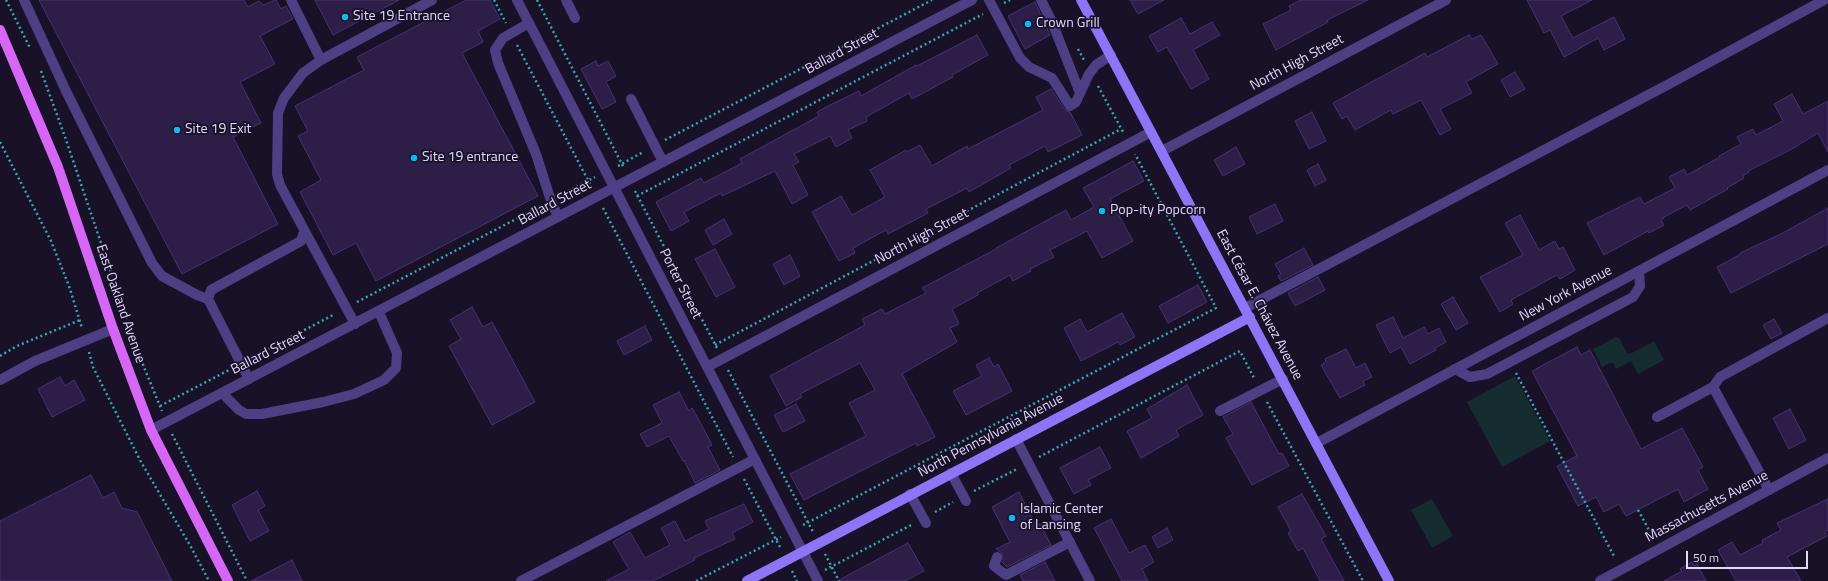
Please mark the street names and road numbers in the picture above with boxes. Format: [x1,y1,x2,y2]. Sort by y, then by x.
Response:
street label: Ballard Street [803,26,881,78]
street label: North High Street [1247,31,1347,95]
street label: Ballard Street [516,177,594,229]
street label: North High Street [872,205,972,269]
street label: East César E. Chávez Avenue [1212,227,1306,383]
street label: East Oakland Avenue [92,243,148,365]
street label: Porter Street [655,246,705,322]
street label: New York Avenue [1517,263,1615,325]
street label: Ballard Street [228,327,308,379]
street label: North Pennsylvania Avenue [916,391,1066,481]
street label: Massachusetts Avenue [1643,468,1771,546]

